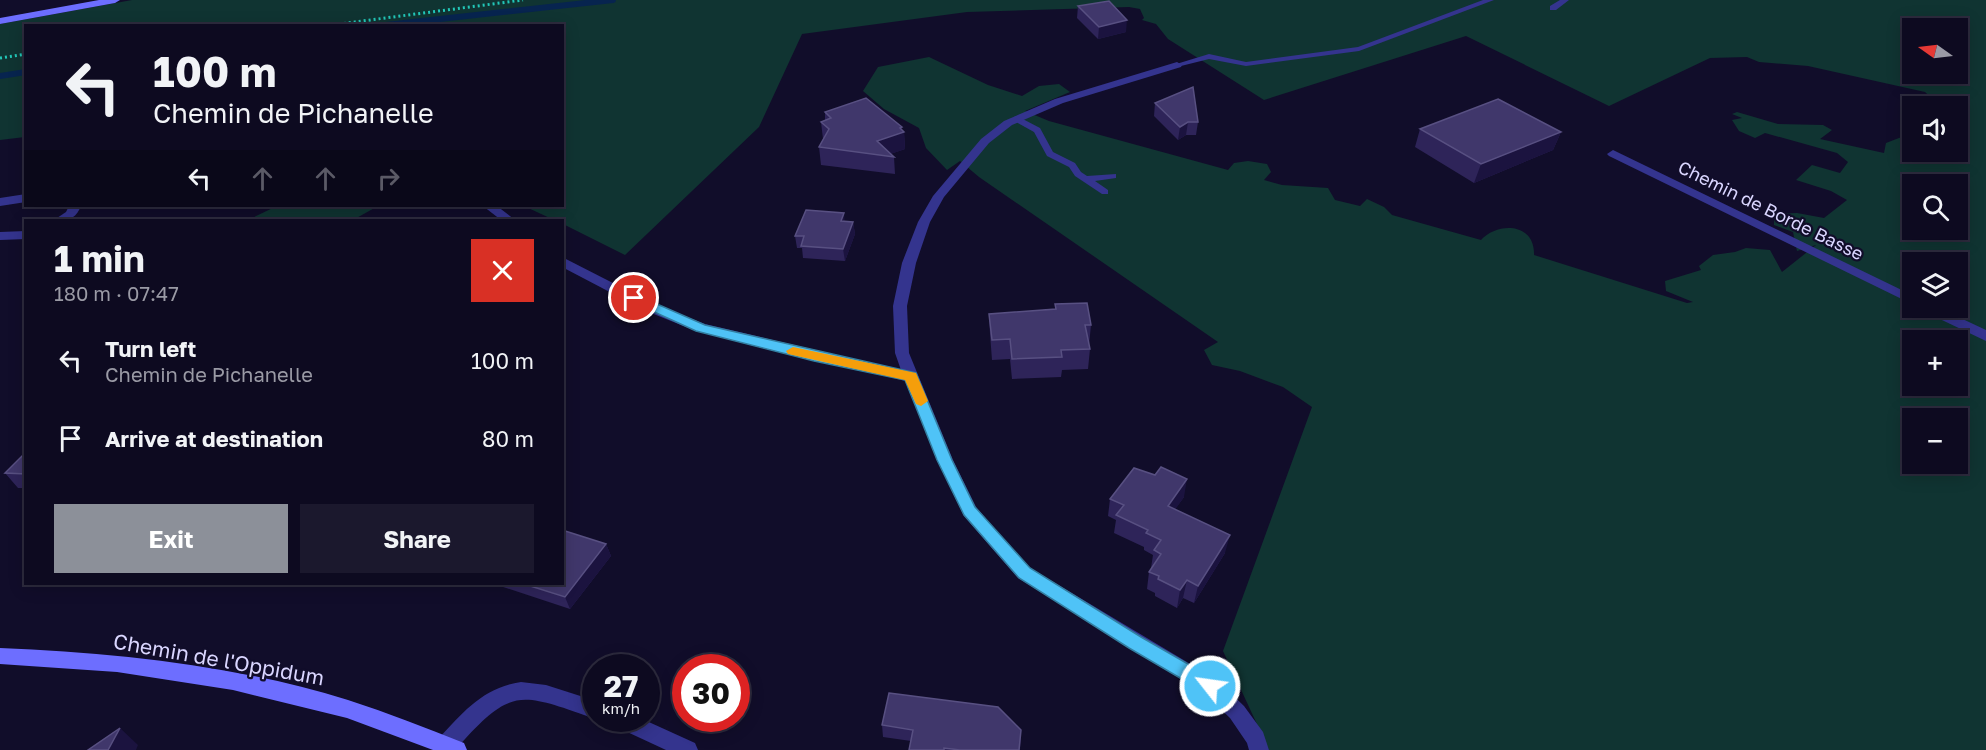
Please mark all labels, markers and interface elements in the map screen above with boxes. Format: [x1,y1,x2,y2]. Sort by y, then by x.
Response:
north arrow [1902,18,1968,84]
map controls [1902,18,1968,474]
text: 100 m [153,46,276,96]
icon: left [54,48,132,126]
button: sound [1902,96,1968,162]
text: Chemin de Pichanelle [153,97,434,129]
street label: Chemin de Borde Basse [1675,155,1867,265]
icon: left [183,162,216,195]
icon: ahead [246,162,279,195]
icon: ahead [309,162,342,195]
icon: right [372,162,405,195]
button: search [1902,174,1968,240]
text: 1 min [54,237,145,280]
button: close [471,239,534,302]
button: layers [1902,252,1968,318]
pin [608,272,659,323]
text: 180 m · 07:47 [54,281,179,305]
icon: arrive [617,281,650,314]
button: + [1902,330,1968,396]
text: Turn left [105,335,196,362]
icon: left [54,344,87,377]
text: 100 m [471,347,534,374]
text: Chemin de Pichanelle [105,362,313,386]
button: − [1902,408,1968,474]
icon: arrive [54,422,87,455]
text: Arrive at destination [105,425,323,452]
text: 80 m [482,425,534,452]
button: Exit [54,504,288,573]
button: Share [300,504,534,573]
street label: Chemin de l'Oppidum [111,628,327,690]
speed limit sign: 30 [672,654,750,732]
position arrow [1178,654,1242,718]
text: 27 [604,668,638,704]
text: km/h [602,699,640,717]

